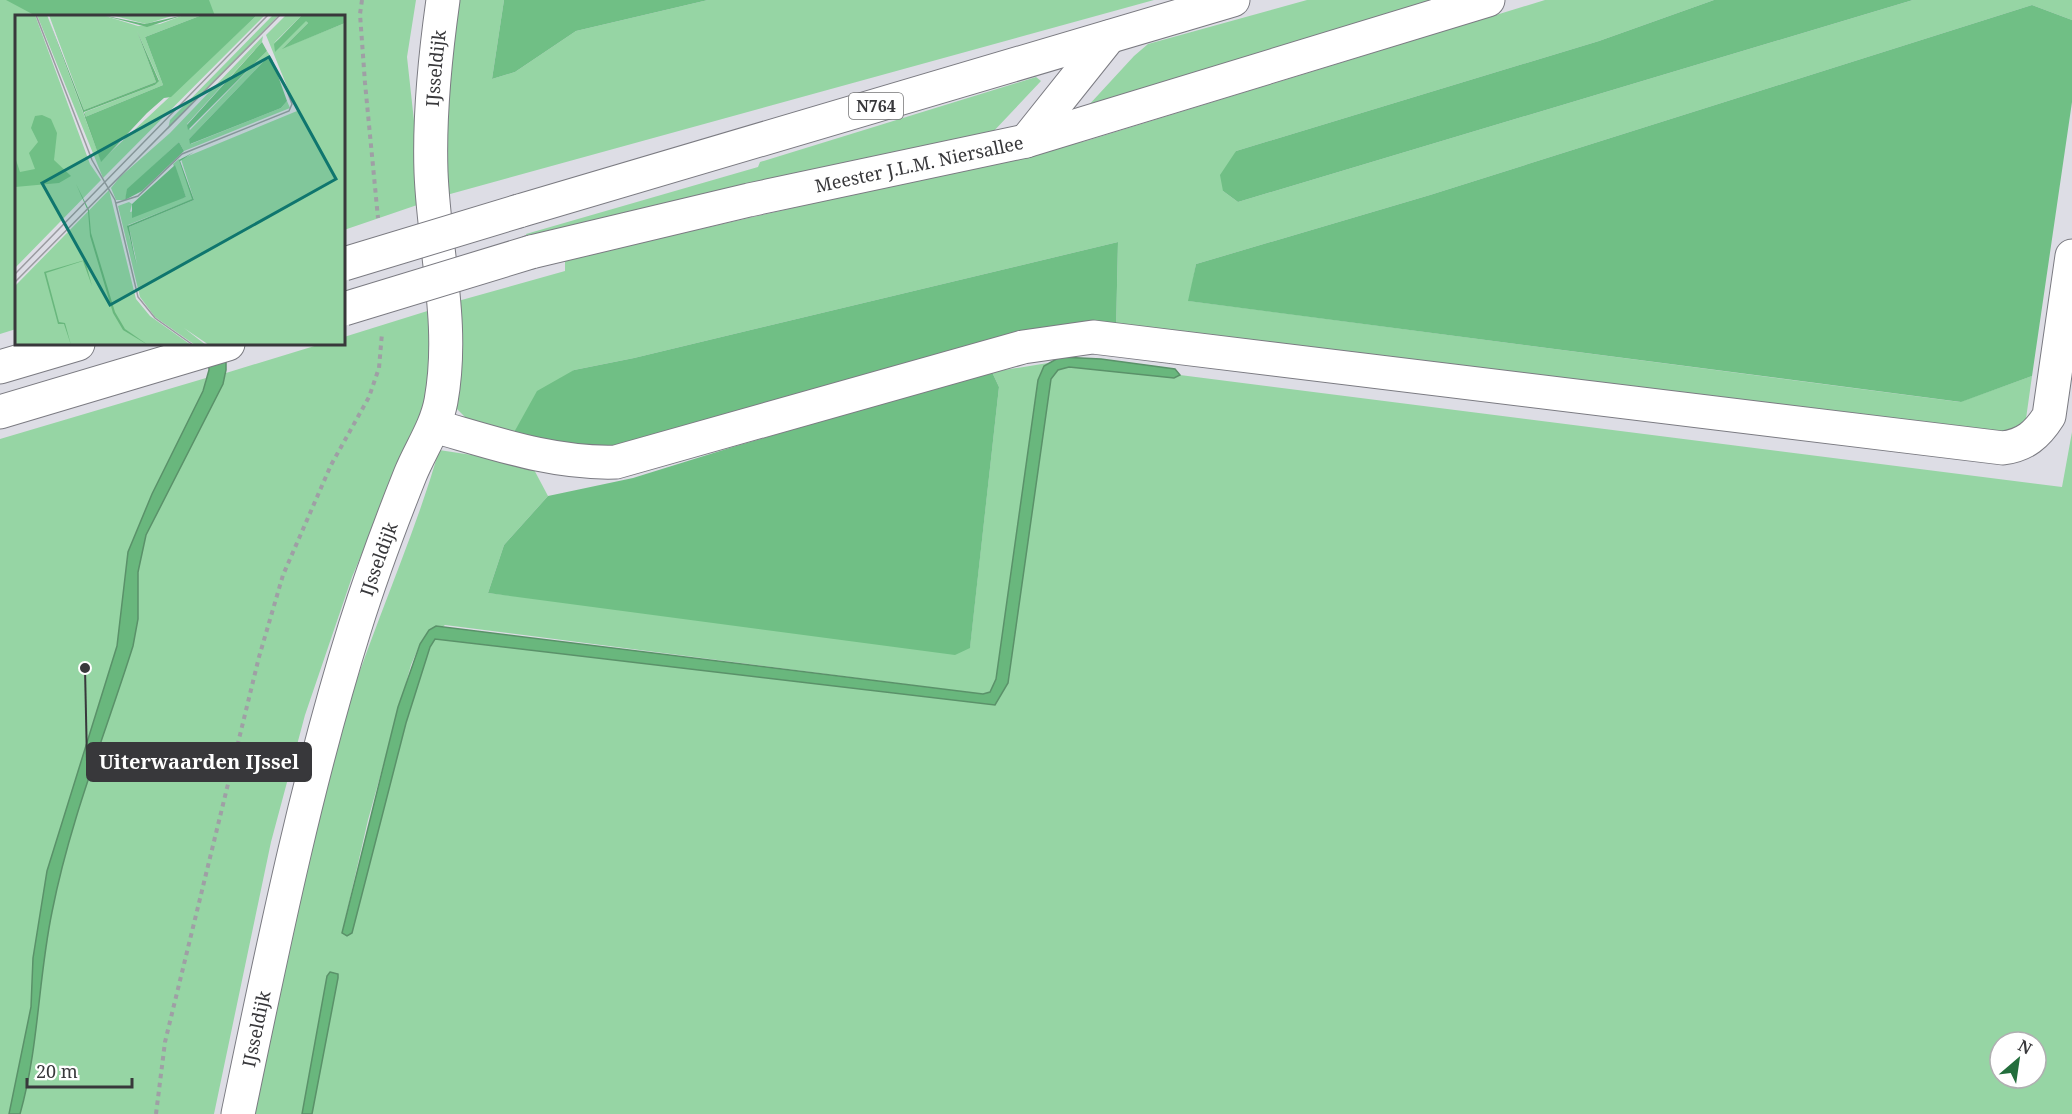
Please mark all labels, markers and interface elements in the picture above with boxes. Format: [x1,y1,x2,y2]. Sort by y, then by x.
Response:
inset map [15,15,345,345]
street label: IJsseldijk [420,28,451,108]
road number: N764 [849,93,903,119]
street label: Meester J.L.M. Niersallee [813,130,1026,198]
street label: IJsseldijk [354,518,403,599]
callout: Uiterwaarden IJssel [87,743,311,781]
text: Uiterwaarden IJssel [99,748,299,775]
street label: IJsseldijk [236,988,276,1069]
north arrow [1988,1030,2048,1090]
text: N [2014,1034,2036,1060]
scale bar [27,1051,132,1089]
text: 20 m [36,1059,78,1083]

